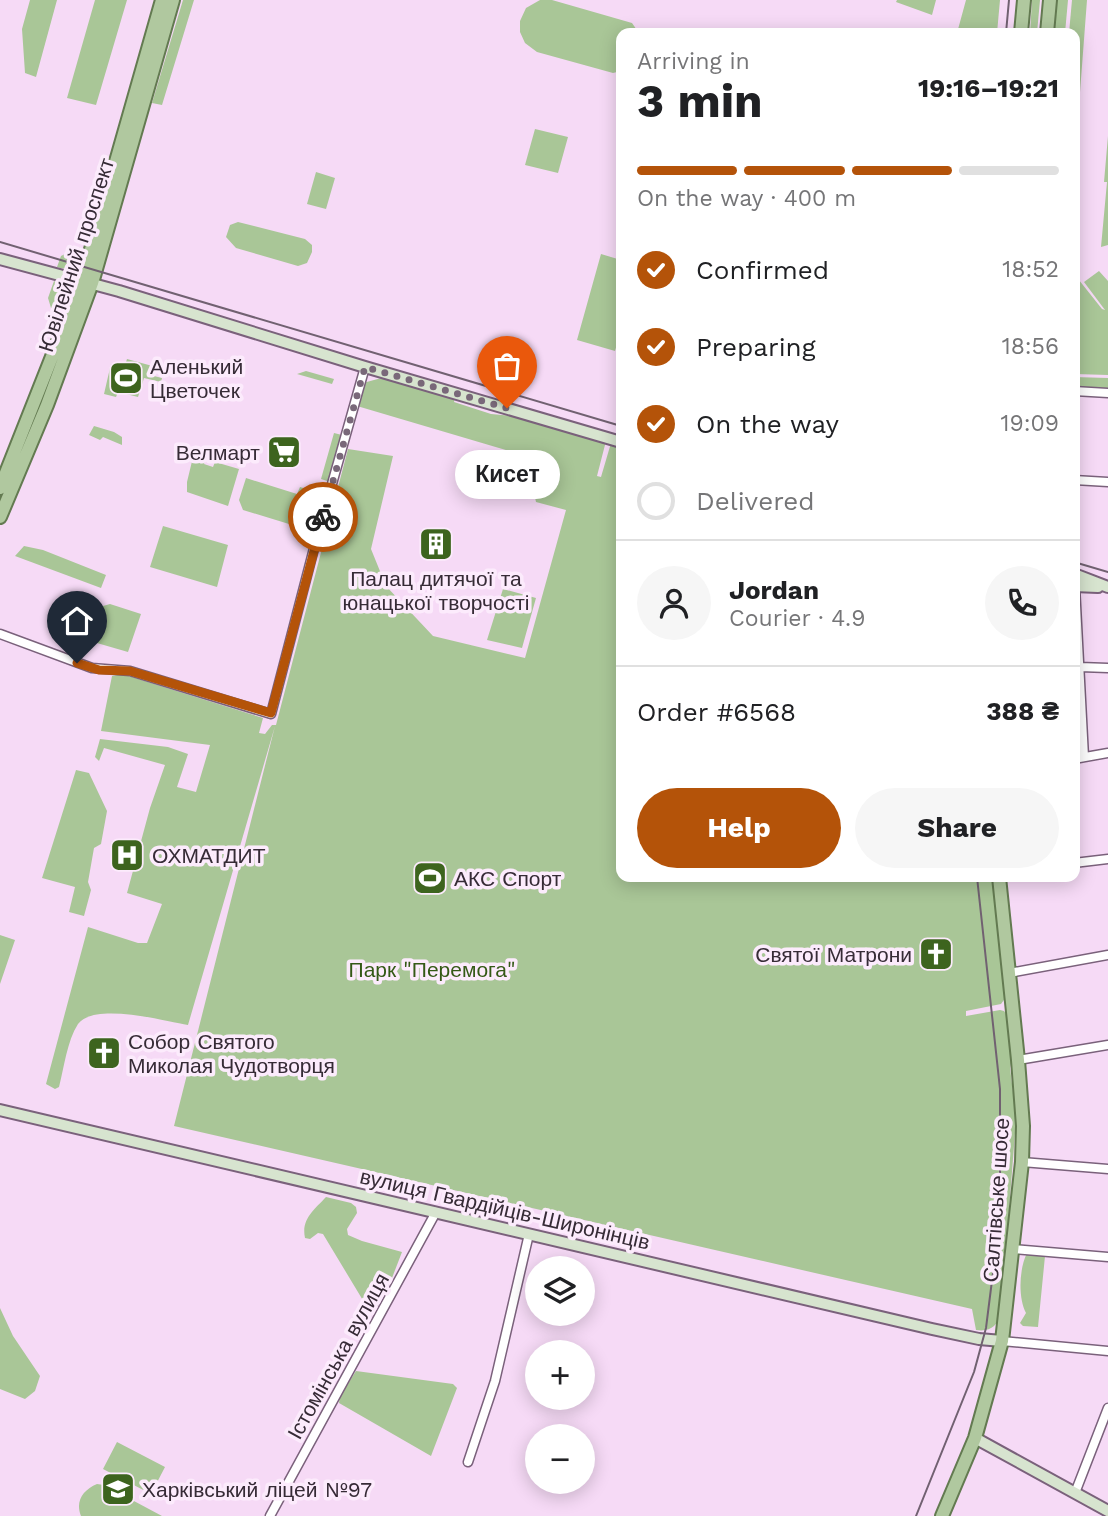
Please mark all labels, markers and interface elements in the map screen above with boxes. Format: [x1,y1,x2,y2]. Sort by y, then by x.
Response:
text: Arriving in [637,48,750,75]
text: 19:16–19:21 [918,73,1059,103]
text: 3 min [637,74,763,128]
street label: Ювілейний проспект [33,155,119,355]
text: On the way · 400 m [637,185,856,212]
icon: check [637,251,675,289]
text: Confirmed [696,255,829,285]
text: 18:52 [1002,256,1059,283]
icon: check [637,328,675,366]
text: Preparing [696,332,816,362]
text: 18:56 [1002,333,1059,360]
pin [477,336,537,408]
icon: bag [488,347,526,385]
place label: Аленький Цветочек [150,354,243,403]
sports icon: Аленький Цветочек [107,359,145,397]
icon: check [637,405,675,443]
text: On the way [696,409,839,439]
text: 19:09 [1001,410,1059,437]
supermarket icon: Велмарт [265,433,303,471]
place label: Велмарт [176,440,260,465]
callout: Кисет [454,450,560,499]
text: Кисет [475,461,540,488]
courier [288,482,358,552]
text: Delivered [696,486,815,516]
icon: bike [304,498,342,536]
building icon: Палац дитячої та юнацької творчості [417,525,455,563]
place label: Палац дитячої та юнацької творчості [343,566,529,615]
button: person [637,566,711,640]
button: phone [985,566,1059,640]
text: Jordan [729,575,819,605]
pin [47,591,107,663]
icon: home [58,602,96,640]
text: Courier · 4.9 [729,605,865,632]
text: 388 ₴ [986,696,1059,726]
text: Order #6568 [637,697,796,727]
button: Help [637,788,841,868]
button: Share [855,788,1059,868]
hospital icon: ОХМАТДИТ [108,836,146,874]
place label: ОХМАТДИТ [152,843,266,868]
sports icon: АКС Спорт [411,859,449,897]
place label: АКС Спорт [454,866,562,891]
church icon: Святої Матрони [917,935,955,973]
place label: Святої Матрони [755,942,912,967]
park label: Парк "Перемога" [349,957,515,982]
place label: Собор Святого Миколая Чудотворця [128,1029,335,1078]
church icon: Собор Святого Миколая Чудотворця [85,1034,123,1072]
street label: Салтівське шосе [978,1117,1014,1283]
street label: вулиця Гвардійців-Широнінців [358,1163,652,1255]
map controls [525,1256,595,1494]
button: layers [525,1256,595,1326]
street label: Істомінська вулиця [282,1269,394,1443]
button: + [525,1340,595,1410]
button: − [525,1424,595,1494]
school or university icon: Харківський ліцей №97 [99,1470,137,1508]
place label: Харківський ліцей №97 [142,1477,372,1502]

